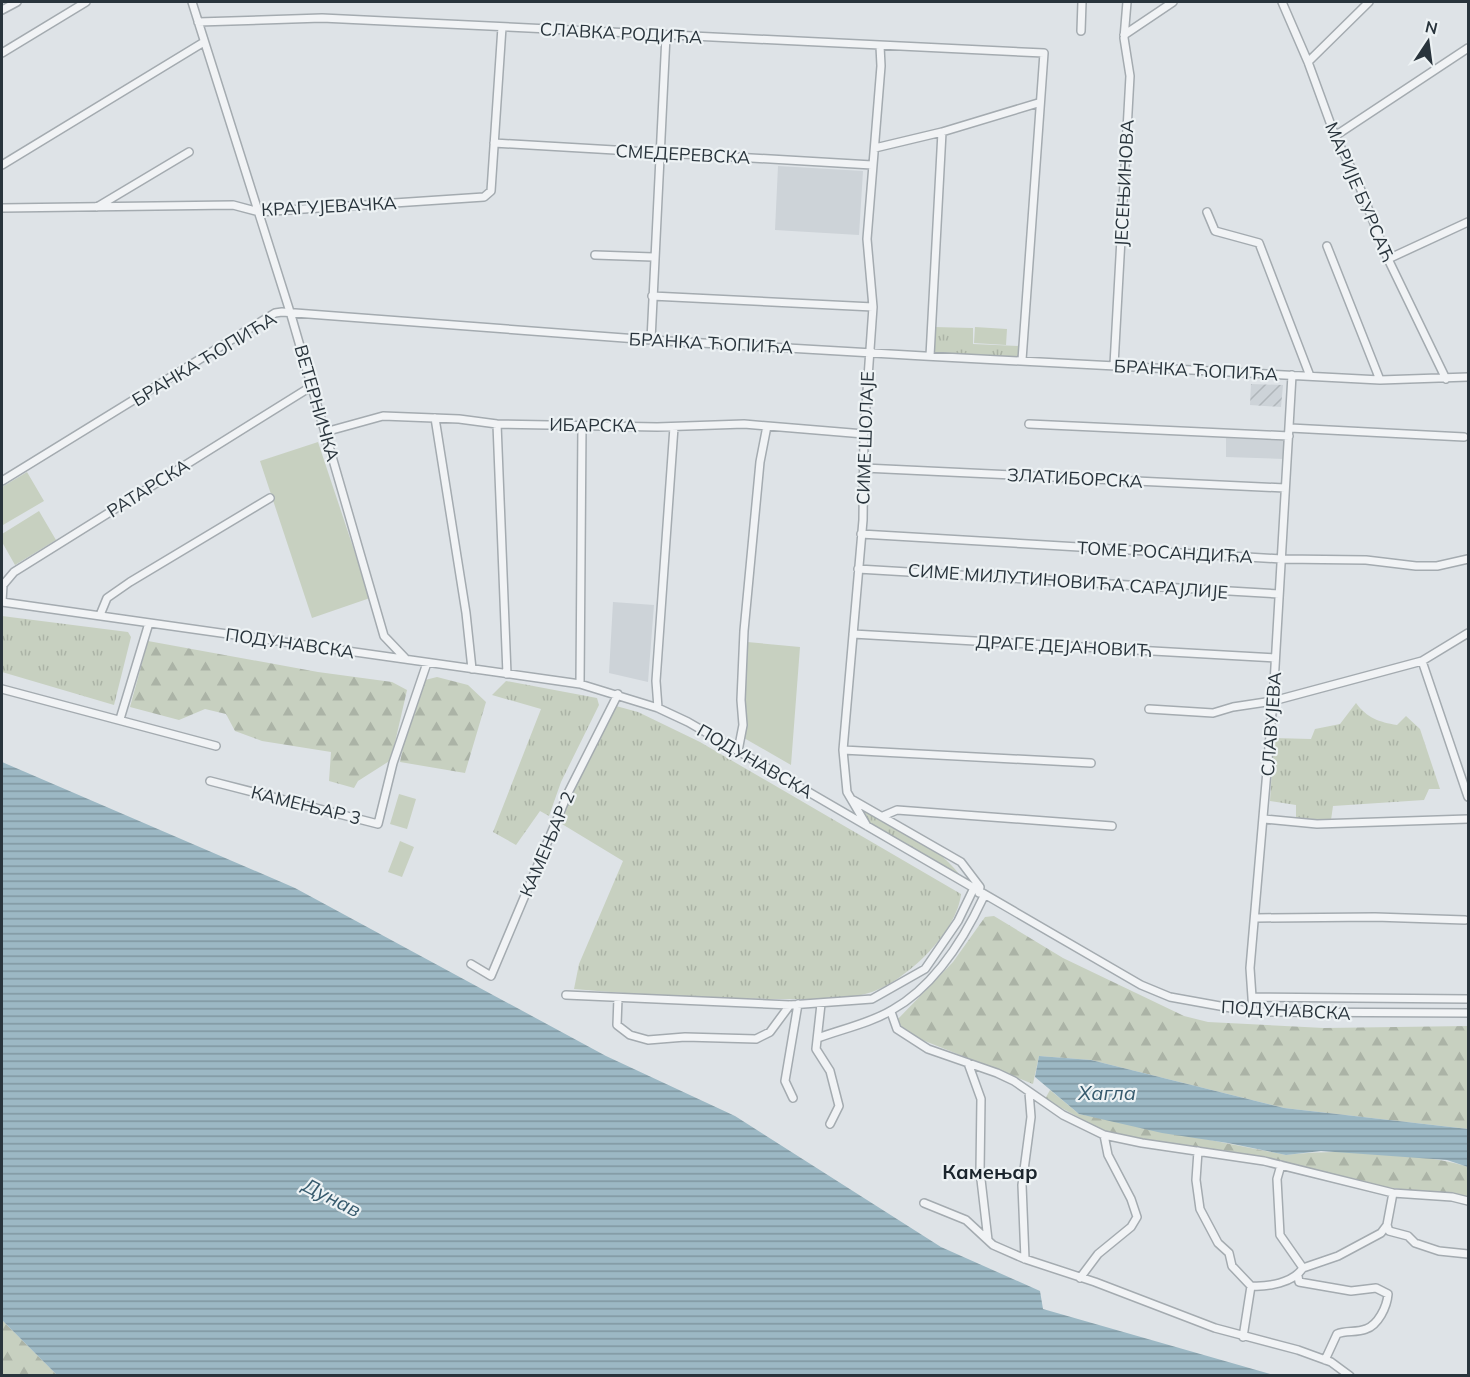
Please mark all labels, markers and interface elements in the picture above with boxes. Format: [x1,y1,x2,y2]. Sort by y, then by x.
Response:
north arrow [1398,12,1458,72]
text: N [1423,16,1440,38]
street label: СЛАВКА РОДИЋА [539,17,703,49]
street label: МАРИЈЕ БУРСАЋ [1320,118,1400,266]
street label: ЈЕСЕЊИНОВА [1109,119,1139,247]
street label: СМЕДЕРЕВСКА [615,139,751,169]
street label: КРАГУЈЕВАЧКА [261,191,397,221]
street label: БРАНКА ЋОПИЋА [128,307,280,411]
street label: БРАНКА ЋОПИЋА [628,327,794,359]
street label: ВЕТЕРНИЧКА [289,342,345,464]
street label: БРАНКА ЋОПИЋА [1113,354,1279,386]
street label: СИМЕ ШОЛАЈЕ [851,371,879,505]
street label: ИБАРСКА [549,413,637,437]
street label: РАТАРСКА [102,454,194,522]
street label: ЗЛАТИБОРСКА [1006,463,1144,493]
street label: ТОМЕ РОСАНДИЋА [1077,536,1253,568]
street label: СИМЕ МИЛУТИНОВИЋА САРАЈЛИЈЕ [907,558,1229,604]
street label: ПОДУНАВСКА [224,623,356,663]
street label: ДРАГЕ ДЕЈАНОВИЋ [975,630,1153,662]
street label: СЛАВУЈЕВА [1256,671,1286,777]
street label: ПОДУНАВСКА [693,719,817,803]
street label: КАМЕЊАР 3 [249,780,363,830]
street label: КАМЕЊАР 2 [514,788,580,900]
street label: ПОДУНАВСКА [1220,995,1352,1025]
water label: Хагла [1077,1080,1136,1105]
district label: Камењар [942,1159,1038,1184]
water label: Дунав [298,1171,365,1222]

